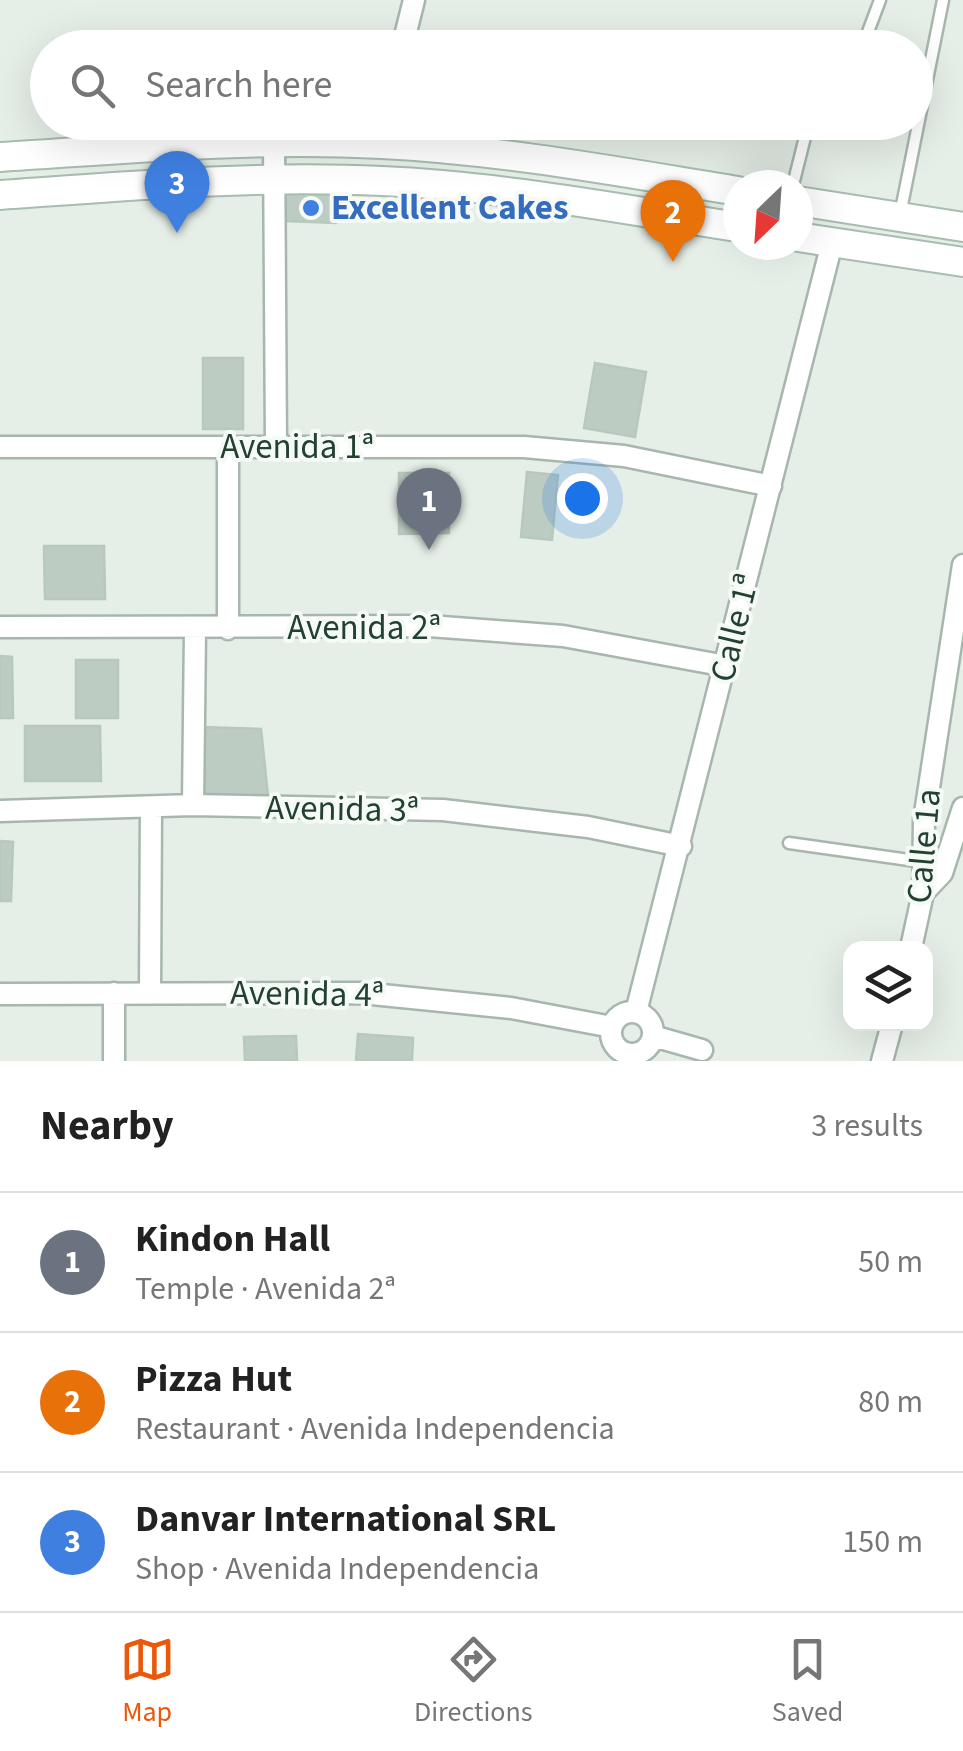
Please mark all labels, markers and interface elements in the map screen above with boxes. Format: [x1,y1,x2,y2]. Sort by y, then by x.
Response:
search box [30,30,933,140]
icon: search [65,58,120,113]
text: Search here [145,58,332,112]
pin: 3 [144,150,210,233]
north arrow [723,170,813,260]
pin: 2 [640,180,706,262]
place label: Excellent Cakes [331,183,568,233]
marker: Excellent Cakes [300,197,322,219]
street label: Avenida 1ª [220,422,374,472]
pin: 1 [396,468,462,550]
your location [557,473,608,524]
street label: Calle 1ª [698,569,772,687]
street label: Avenida 2ª [287,603,441,653]
street label: Avenida 3ª [265,783,419,835]
street label: Calle 1a [894,787,954,905]
map controls [843,941,933,1031]
button: layers [843,941,933,1031]
street label: Avenida 4ª [230,968,384,1020]
text: Nearby [40,1096,174,1156]
text: 3 results [811,1103,923,1149]
text: Kindon Hall [135,1212,330,1266]
text: 1 [64,1239,81,1285]
text: 50 m [858,1239,923,1285]
text: Temple · Avenida 2ª [135,1266,395,1312]
text: Pizza Hut [135,1352,292,1406]
text: 2 [64,1379,81,1425]
text: 80 m [858,1379,923,1425]
text: Restaurant · Avenida Independencia [135,1406,615,1452]
text: Danvar International SRL [135,1492,556,1546]
text: 3 [64,1519,81,1565]
text: 150 m [842,1519,923,1565]
text: Shop · Avenida Independencia [135,1546,539,1592]
tab: Map [120,1632,175,1732]
tab: Directions [414,1632,533,1732]
tab: Saved [772,1632,843,1732]

